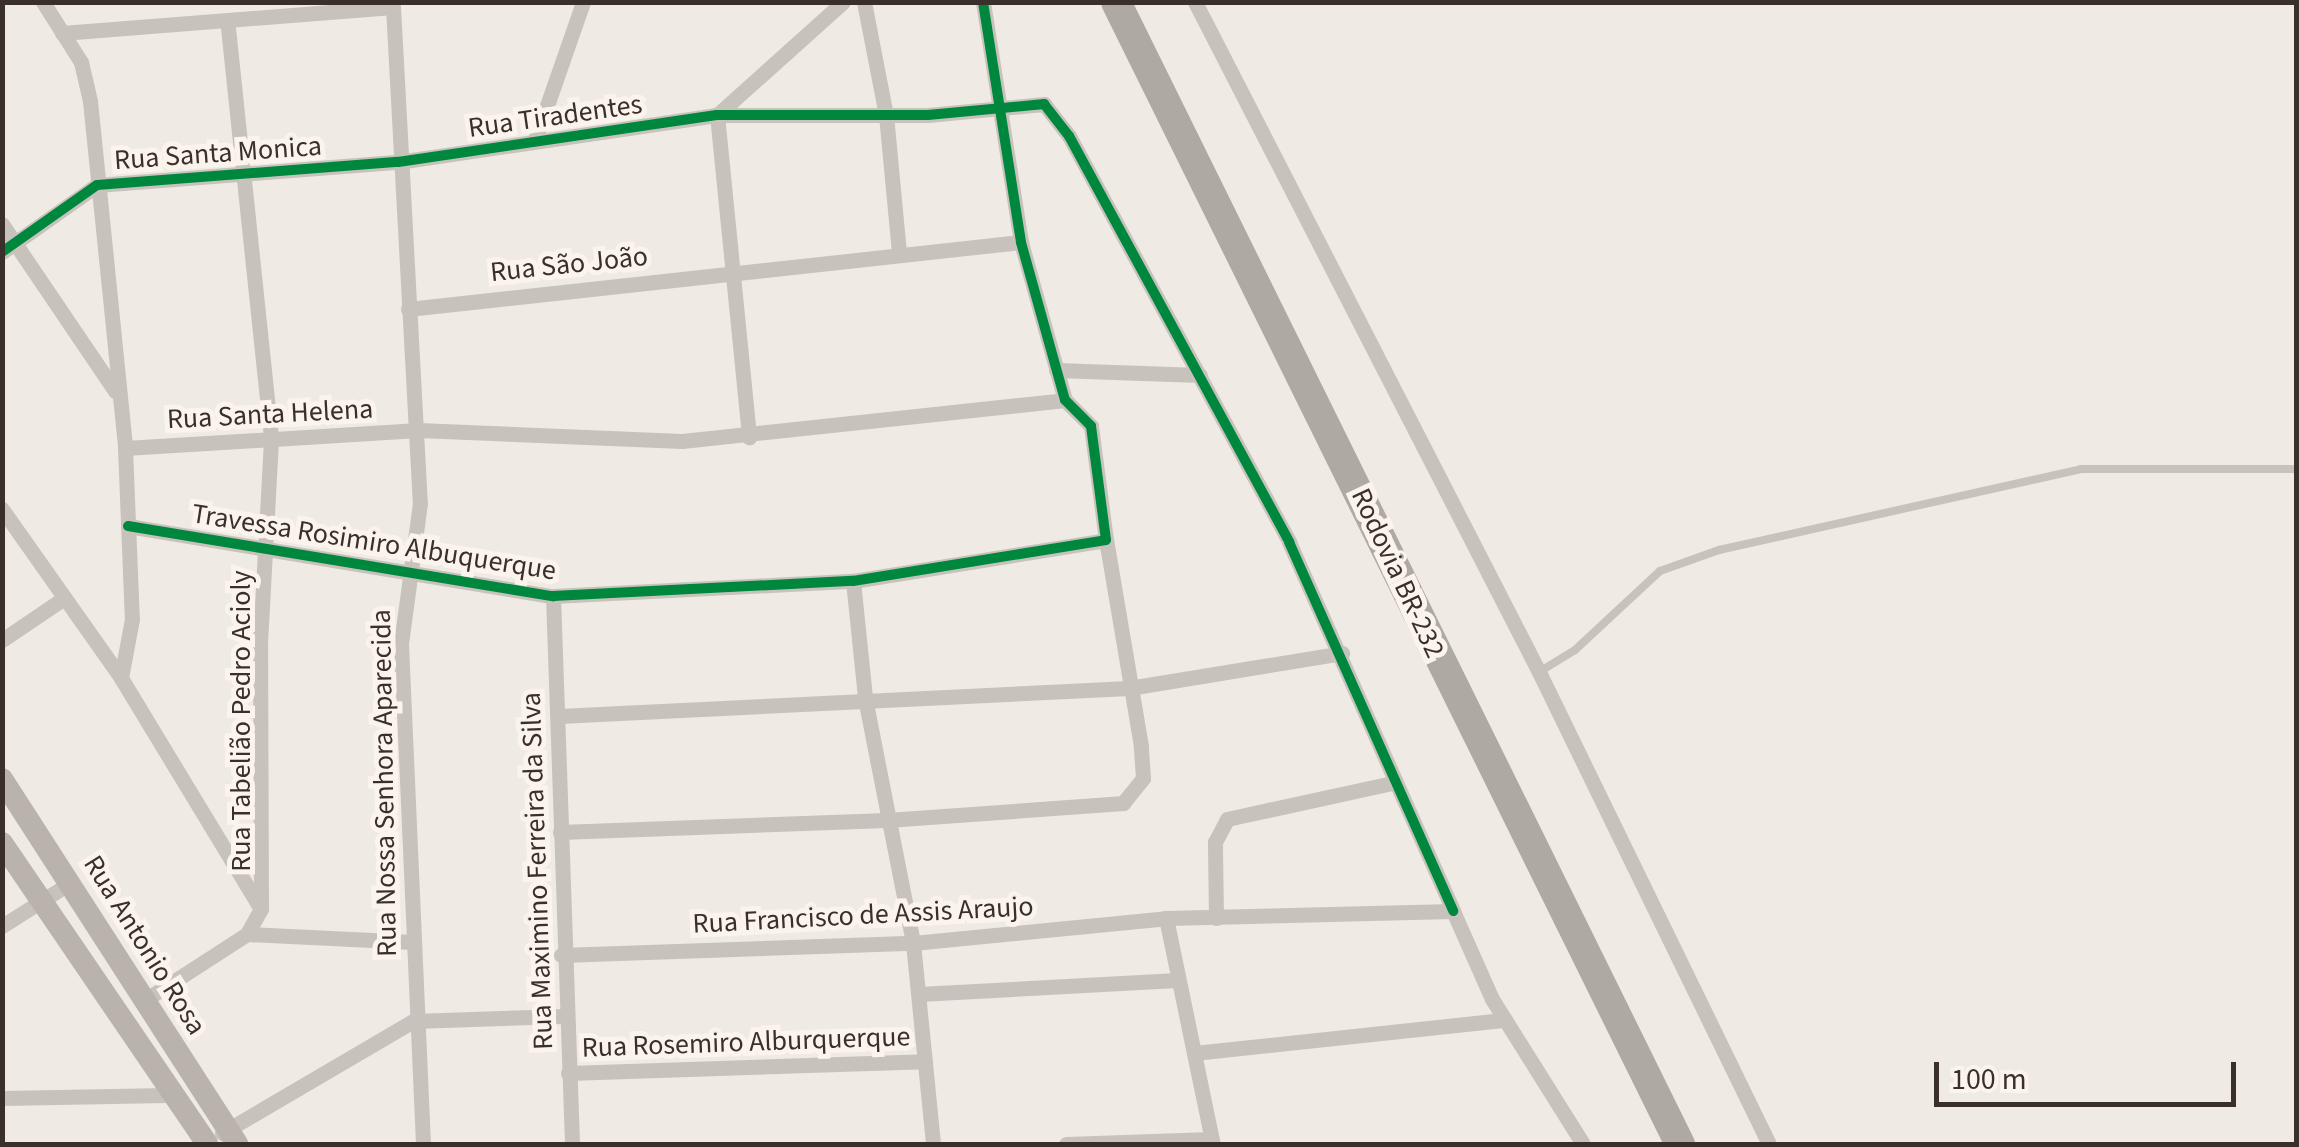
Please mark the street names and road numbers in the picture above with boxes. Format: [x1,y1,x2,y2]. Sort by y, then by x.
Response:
street label: Rua Tiradentes [466,87,644,145]
street label: Rua Santa Monica [113,129,323,177]
street label: Rua São João [489,239,649,289]
street label: Rua Santa Helena [166,392,374,436]
street label: Rodovia BR-232 [1344,483,1452,663]
street label: Travessa Rosimiro Albuquerque [189,497,559,587]
street label: Rua Tabelião Pedro Acioly [224,570,258,872]
street label: Rua Nossa Senhora Aparecida [364,609,404,957]
street label: Rua Maximino Ferreira da Silva [514,692,560,1050]
street label: Rua Antonio Rosa [76,849,214,1041]
street label: Rua Francisco de Assis Araujo [692,889,1034,941]
street label: Rua Rosemiro Alburquerque [581,1019,911,1065]

